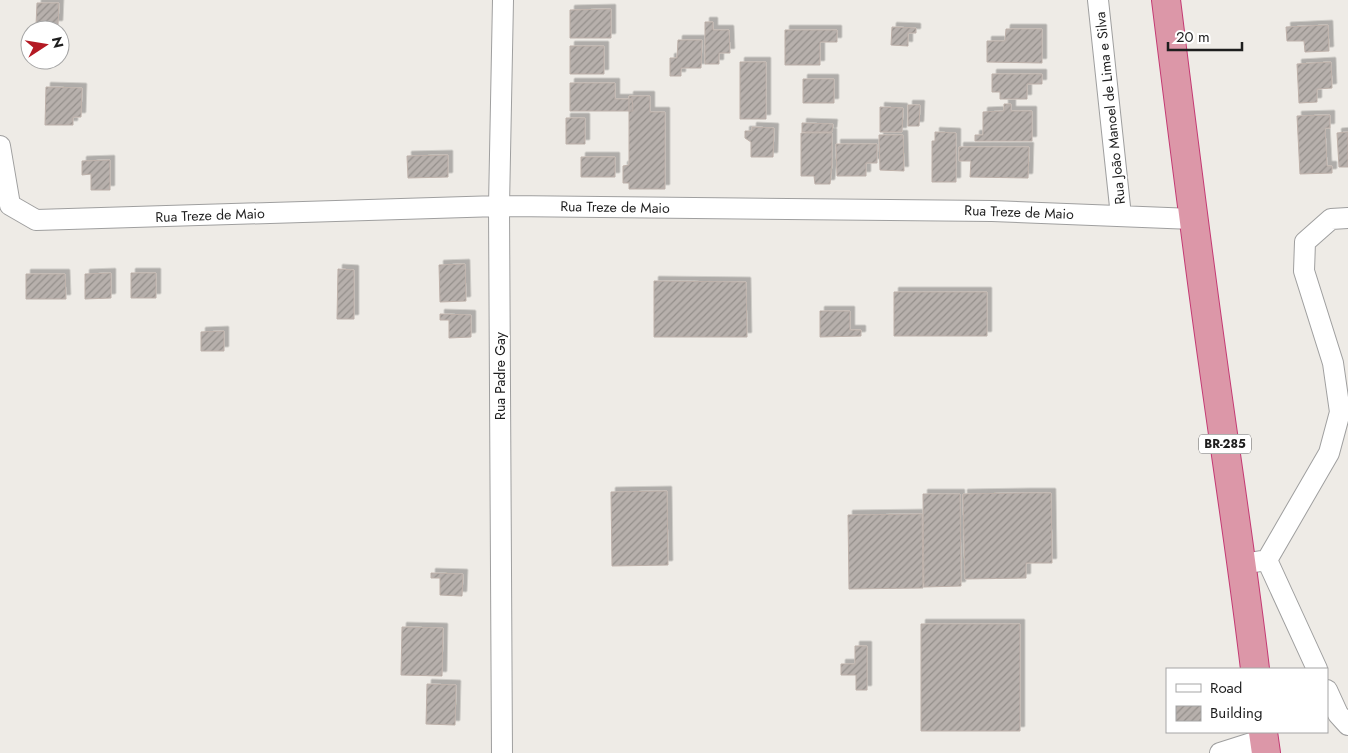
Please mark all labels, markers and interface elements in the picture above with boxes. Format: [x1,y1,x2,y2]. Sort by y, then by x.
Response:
street label: Rua João Manoel de Lima e Silva [1090,11,1130,205]
north arrow [20,20,70,70]
scale bar [1168,20,1242,52]
text: 20 m [1176,26,1210,48]
text: N [47,35,69,50]
street label: Rua Treze de Maio [560,196,670,218]
street label: Rua Treze de Maio [964,200,1074,224]
street label: Rua Treze de Maio [155,203,265,227]
street label: Rua Padre Gay [490,331,510,420]
road number: BR-285 [1199,434,1251,454]
legend [1166,668,1328,733]
text: Road [1210,677,1242,699]
text: Building [1210,702,1262,724]

